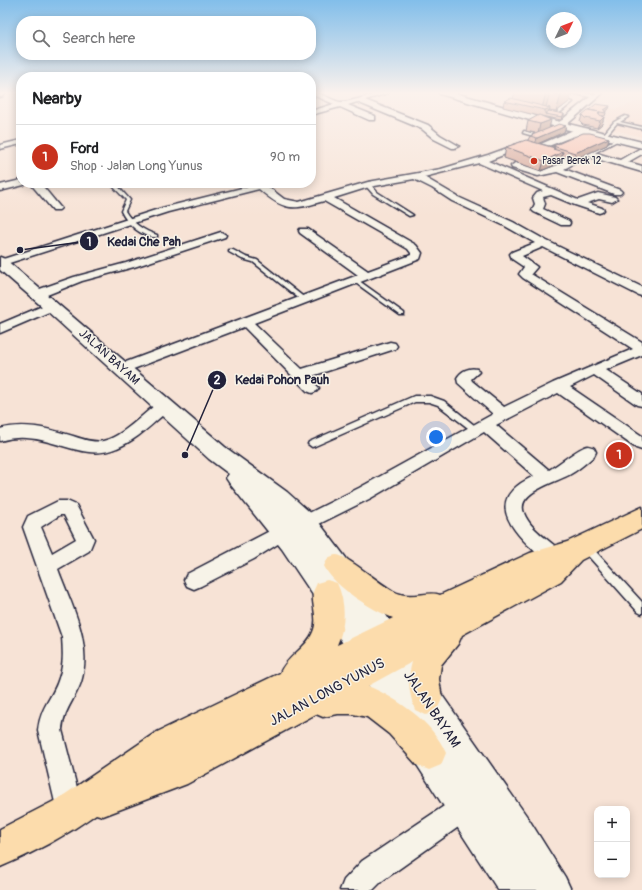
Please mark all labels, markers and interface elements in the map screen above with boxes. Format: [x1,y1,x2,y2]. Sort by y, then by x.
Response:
north arrow [546,12,582,48]
search box [16,16,316,60]
icon: search [30,27,52,49]
text: Search here [62,29,135,48]
text: Nearby [32,88,81,109]
text: Ford [70,139,99,158]
text: 1 [42,149,48,165]
text: 90 m [270,149,300,165]
place label: Pasar Berek 12 [542,155,602,167]
marker: Pasar Berek 12 [529,156,539,166]
text: Shop · Jalan Long Yunus [70,158,202,174]
callout: Kedai Che Pah [79,229,189,254]
text: Kedai Che Pah [107,234,181,250]
text: 1 [87,235,91,250]
street label: JALAN BAYAM [75,326,143,389]
callout: Kedai Pohon Pauh [207,367,337,392]
text: Kedai Pohon Pauh [235,372,329,388]
text: 2 [214,373,221,388]
your location [426,427,446,447]
pin: 1 [606,440,632,470]
street label: JALAN LONG YUNUS [266,654,388,730]
street label: JALAN BAYAM [400,667,464,751]
map controls [594,806,630,878]
button: + [594,806,630,842]
button: − [594,842,630,878]

